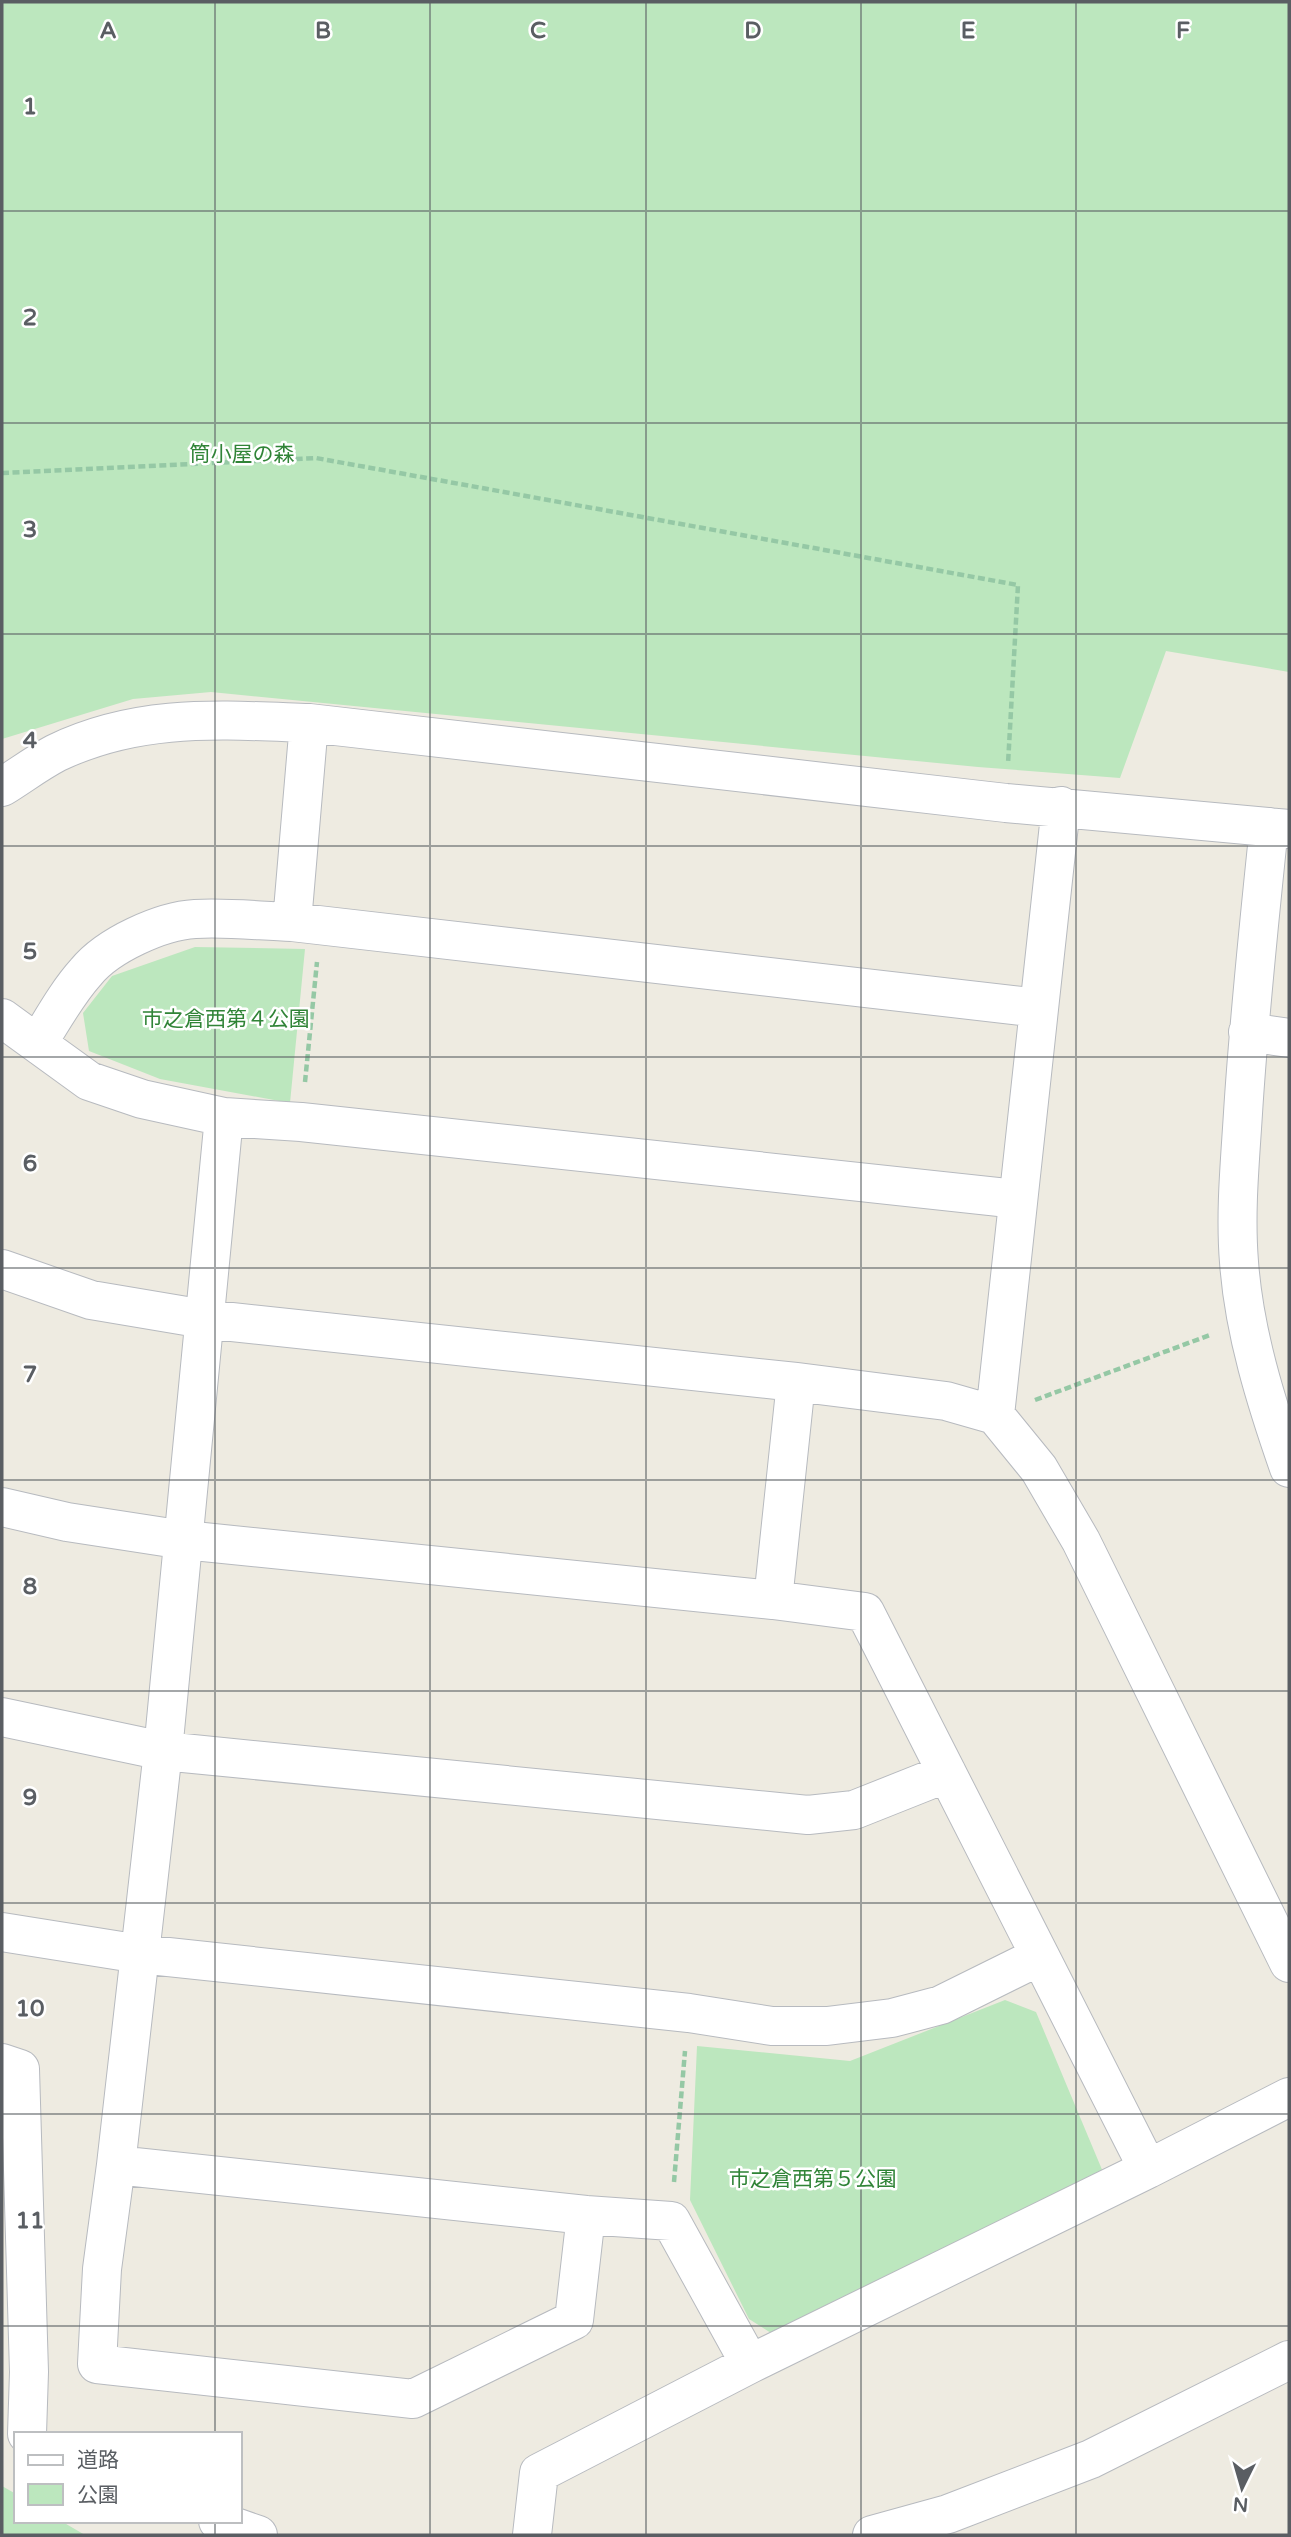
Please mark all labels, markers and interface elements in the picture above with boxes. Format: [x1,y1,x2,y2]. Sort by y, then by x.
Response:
text: A [99,17,117,45]
text: B [315,17,331,45]
text: C [530,17,546,45]
text: D [744,17,762,45]
text: E [961,17,975,45]
text: F [1176,17,1190,45]
text: 1 [23,93,37,121]
text: 2 [23,304,37,332]
park label: 筒小屋の森 [190,442,295,467]
text: 3 [23,516,37,544]
text: 4 [23,727,38,755]
text: 5 [23,938,37,966]
park label: 市之倉西第４公園 [142,1007,310,1032]
text: 6 [23,1150,37,1178]
text: 7 [23,1361,37,1389]
text: 8 [23,1573,37,1601]
text: 9 [23,1784,37,1812]
text: 10 [16,1995,44,2023]
park label: 市之倉西第５公園 [729,2167,897,2192]
text: 11 [16,2207,44,2235]
legend [14,2432,242,2523]
text: 道路 [77,2448,119,2473]
north arrow [1207,2453,1277,2523]
text: 公園 [77,2483,119,2508]
text: N [1232,2492,1249,2516]

